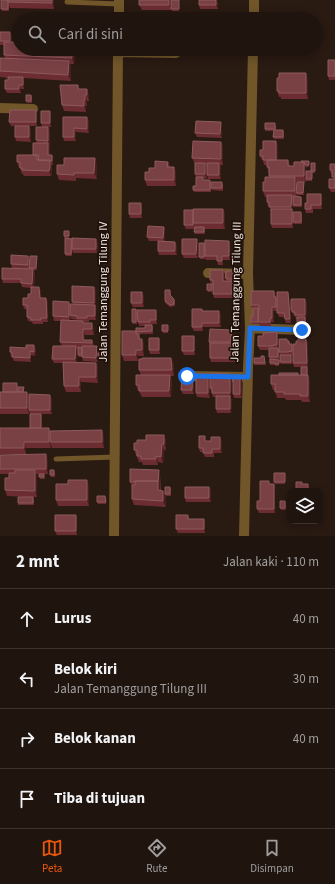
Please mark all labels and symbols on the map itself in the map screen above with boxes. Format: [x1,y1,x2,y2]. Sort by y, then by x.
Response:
street label: Jalan Temanggung Tilung IV [95,221,112,362]
street label: Jalan Temanggung Tilung III [226,221,246,363]
route end [293,321,311,339]
route start [178,367,196,385]

